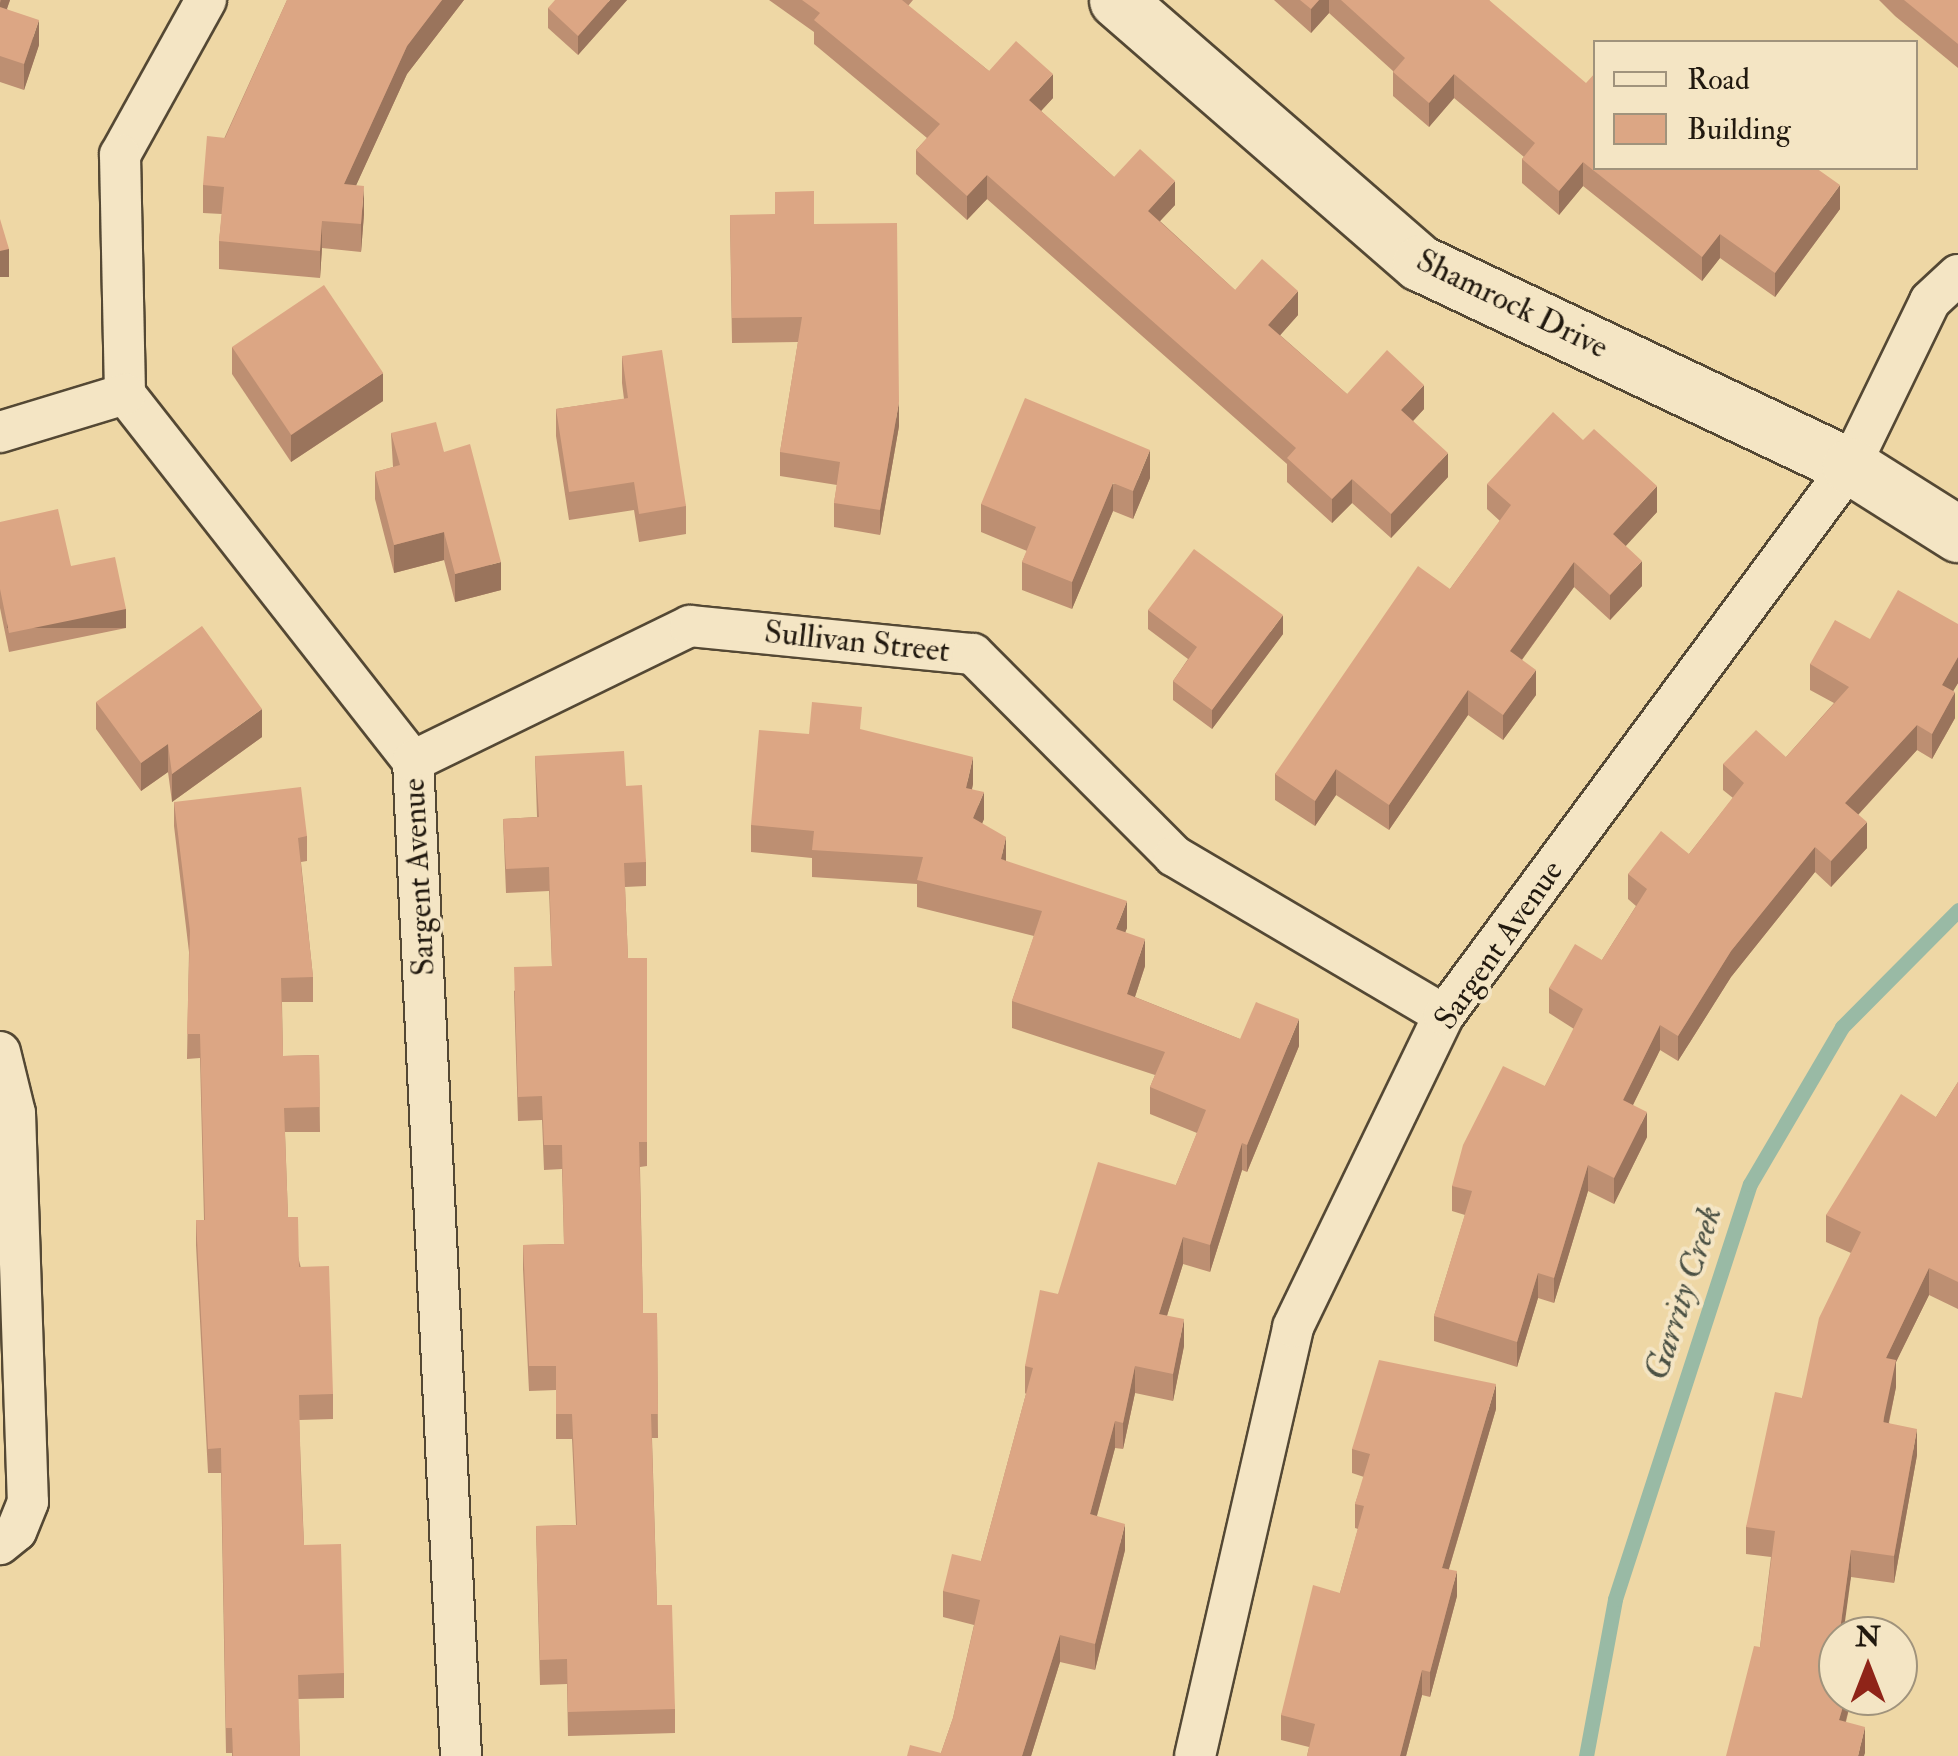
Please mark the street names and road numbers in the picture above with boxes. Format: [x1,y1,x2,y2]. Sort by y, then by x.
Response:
street label: Shamrock Drive [1410,241,1614,367]
street label: Sullivan Street [762,613,952,671]
street label: Sargent Avenue [395,777,443,977]
street label: Sargent Avenue [1427,853,1571,1037]

